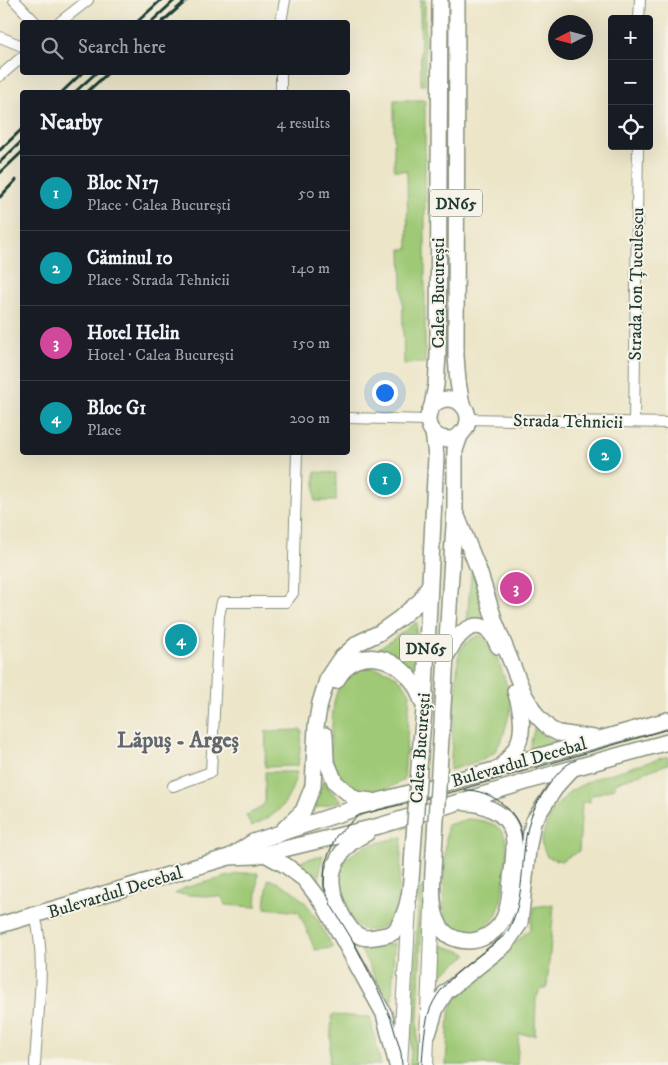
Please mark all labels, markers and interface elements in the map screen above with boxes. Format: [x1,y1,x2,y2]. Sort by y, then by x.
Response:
north arrow [548,15,593,60]
map controls [608,15,653,150]
button: + [608,15,653,60]
search box [20,20,350,75]
icon: search [38,34,66,62]
text: Search here [78,36,166,59]
button: − [608,60,653,105]
button: locate [608,105,653,150]
text: Nearby [40,110,102,136]
text: 4 results [277,113,330,133]
text: Bloc N17 [87,172,159,195]
text: 1 [53,183,59,203]
text: 50 m [298,183,330,203]
road number: DN65 [430,190,482,217]
text: Place · Calea București [87,195,231,215]
street label: Strada Ion Țuculescu [625,207,649,361]
street label: Calea București [428,237,450,349]
text: Căminul 10 [87,247,173,270]
text: 2 [52,258,60,278]
text: 140 m [291,258,330,278]
text: Place · Strada Tehnicii [87,270,230,290]
text: Hotel Helin [87,322,180,345]
text: 3 [53,333,59,353]
text: 150 m [292,333,330,353]
text: Hotel · Calea București [87,345,234,365]
your location [372,380,398,406]
text: Bloc G1 [87,397,146,420]
text: 4 [51,408,61,428]
text: 200 m [289,408,330,428]
street label: Strada Tehnicii [513,410,623,434]
text: Place [87,420,121,440]
pin: 2 [589,436,621,474]
pin: 1 [369,460,401,498]
pin: 3 [500,569,532,607]
pin: 4 [165,621,197,659]
road number: DN65 [400,634,452,661]
street label: Calea București [406,692,436,804]
district label: Lăpuș - Argeș [117,727,240,754]
street label: Bulevardul Decebal [449,733,590,793]
street label: Bulevardul Decebal [45,862,186,924]

